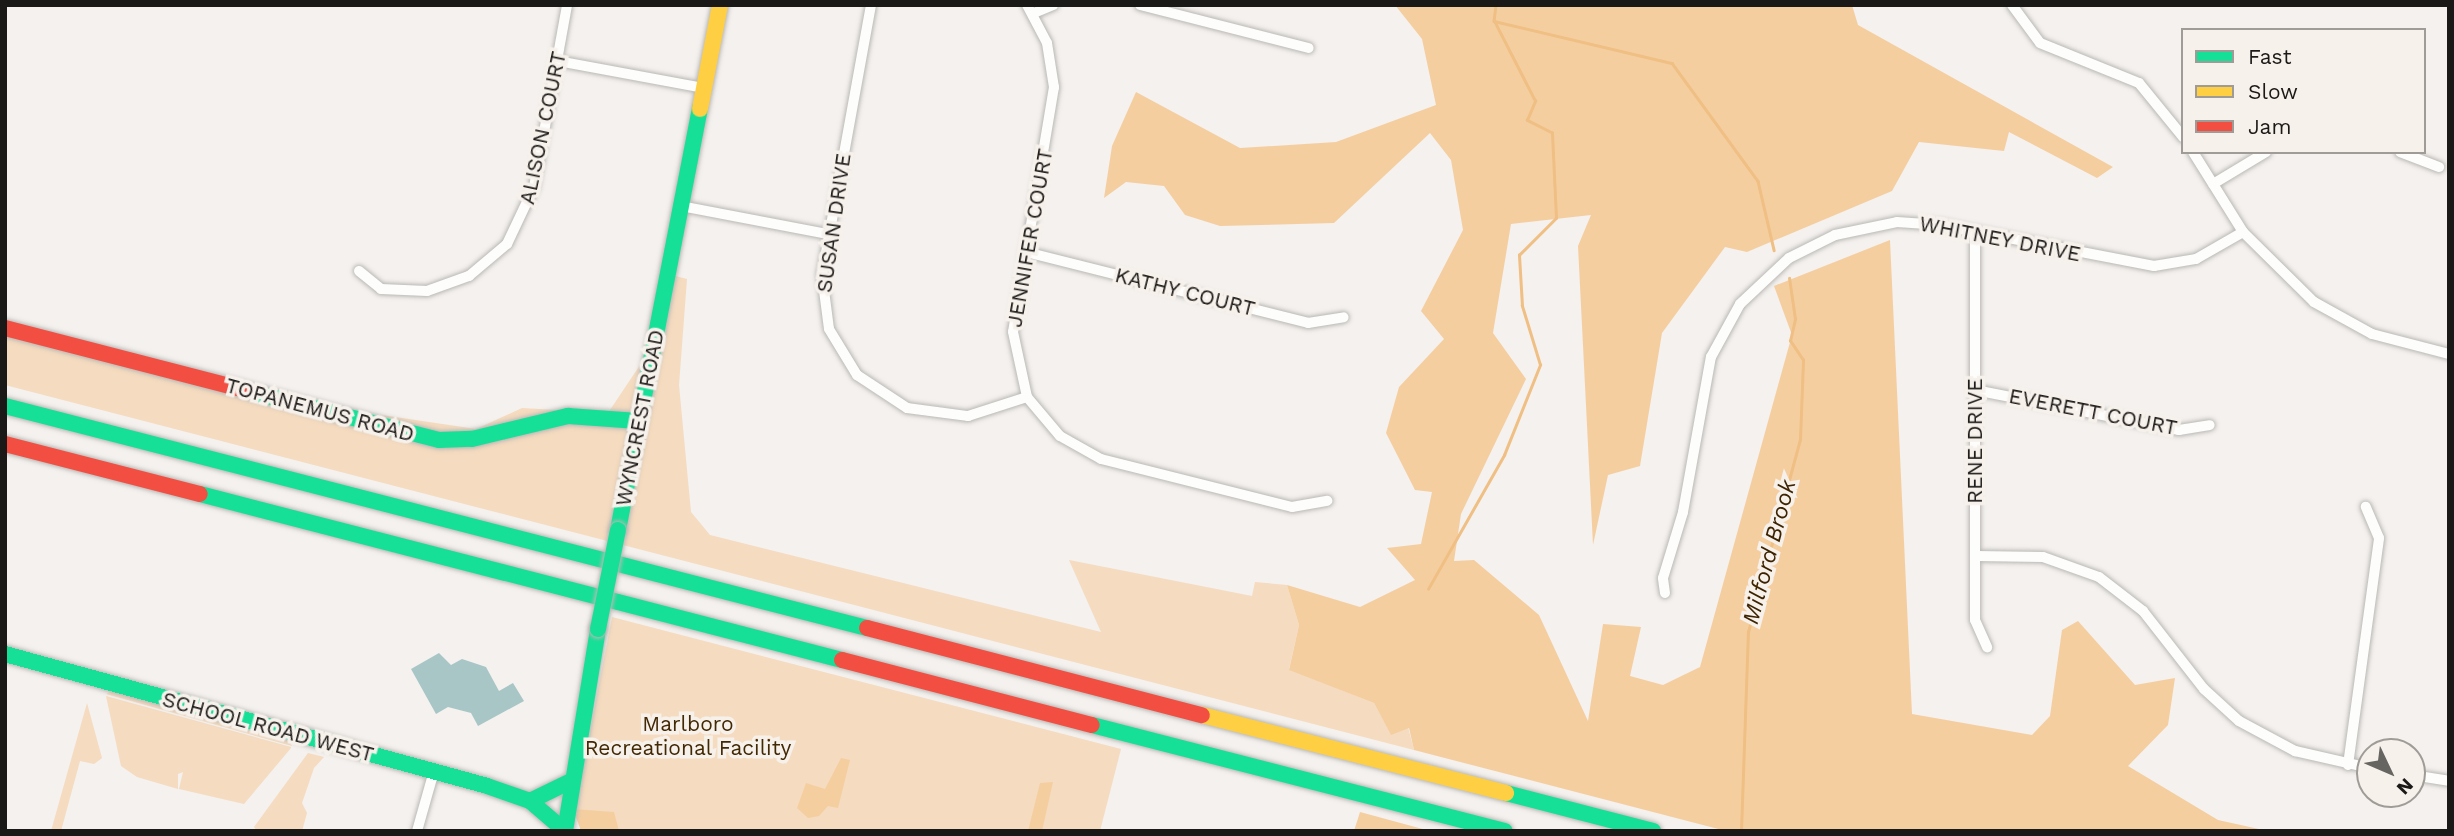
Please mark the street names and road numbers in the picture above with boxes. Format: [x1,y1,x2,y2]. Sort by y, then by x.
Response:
street label: ALISON COURT [515,49,571,207]
street label: JENNIFER COURT [1002,147,1058,329]
street label: SUSAN DRIVE [812,152,856,294]
street label: WHITNEY DRIVE [1917,211,2083,267]
street label: KATHY COURT [1112,262,1258,322]
street label: WYNCREST ROAD [610,327,670,509]
street label: TOPANEMUS ROAD [223,373,417,447]
street label: RENE DRIVE [1962,378,1988,504]
street label: EVERETT COURT [2006,383,2180,441]
street label: SCHOOL ROAD WEST [159,687,377,767]

